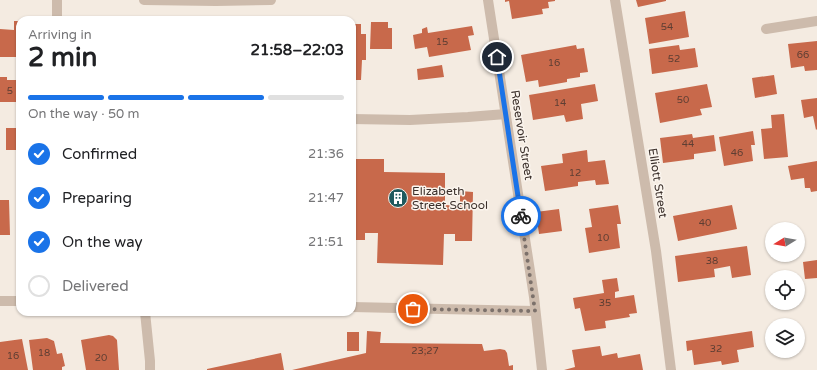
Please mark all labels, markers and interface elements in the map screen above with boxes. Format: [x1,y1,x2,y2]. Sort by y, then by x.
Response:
house number: 54 [661,21,673,33]
text: Arriving in [28,27,92,43]
house number: 15 [436,36,448,48]
pin [480,40,514,74]
text: 21:58–22:03 [251,41,344,59]
text: 2 min [28,42,97,73]
icon: home [486,46,508,68]
house number: 66 [797,49,809,61]
house number: 52 [668,53,680,65]
house number: 16 [548,57,560,69]
house number: 5 [7,85,13,97]
street label: Reservoir Street [508,89,536,181]
house number: 50 [677,94,689,106]
house number: 14 [554,97,566,109]
text: On the way · 50 m [28,106,140,122]
house number: 44 [682,138,694,150]
icon: check [28,143,50,165]
text: Confirmed [62,145,137,163]
text: 21:36 [308,146,344,162]
street label: Elliott Street [646,147,670,219]
house number: 46 [731,147,743,159]
house number: 12 [569,167,581,179]
place label: Elizabeth Street School [412,184,488,212]
icon: check [28,187,50,209]
building icon: Elizabeth Street School [387,187,409,209]
text: Preparing [62,189,132,207]
text: 21:47 [308,190,344,206]
courier [501,196,541,236]
icon: bike [510,205,532,227]
house number: 40 [699,217,711,229]
north arrow [765,222,805,262]
map controls [765,222,805,358]
icon: check [28,231,50,253]
house number: 10 [597,232,609,244]
text: On the way [62,233,142,251]
text: 21:51 [308,234,344,250]
house number: 38 [706,255,718,267]
button: locate [765,270,805,310]
text: Delivered [62,277,129,295]
pin [396,292,430,326]
house number: 35 [599,297,611,309]
icon: bag [402,298,424,320]
button: layers [765,318,805,358]
house number: 32 [710,343,722,355]
house number: 23;27 [411,345,439,357]
house number: 18 [38,347,50,359]
house number: 16 [7,350,19,362]
house number: 20 [95,352,107,364]

